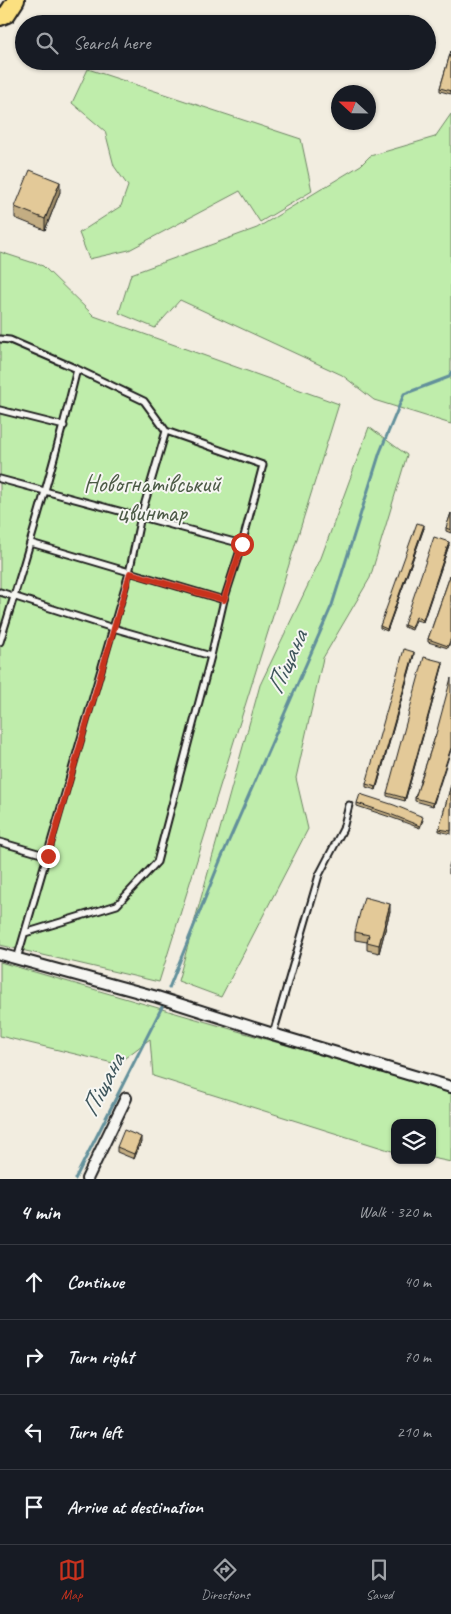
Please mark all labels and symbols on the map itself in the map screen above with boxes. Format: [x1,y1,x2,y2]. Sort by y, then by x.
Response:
north arrow [331,85,376,130]
park label: Новогнатівський цвинтар [83,468,222,529]
route start [231,533,254,556]
water label: Піщана [258,623,316,699]
route end [37,845,60,868]
water label: Піщана [73,1046,133,1122]

